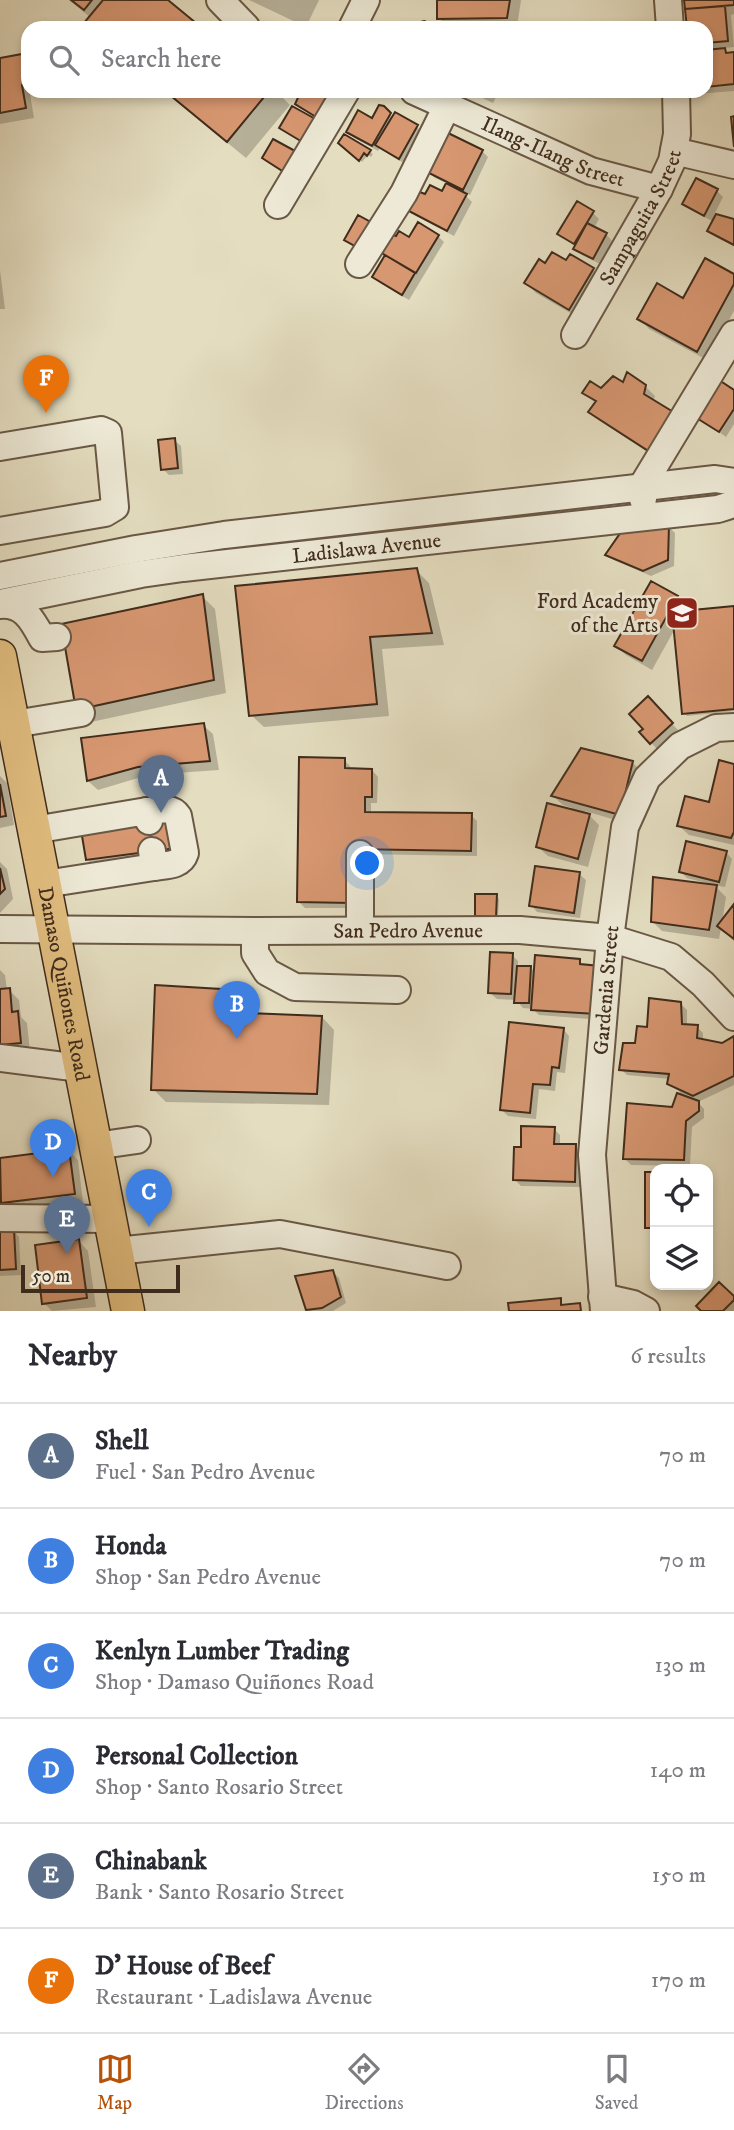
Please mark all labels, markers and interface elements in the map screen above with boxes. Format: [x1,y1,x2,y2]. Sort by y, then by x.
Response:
search box [21,21,713,98]
icon: search [45,41,83,79]
text: Search here [101,43,221,76]
street label: Ilang-Ilang Street [477,111,627,193]
street label: Sampaguita Street [594,148,688,290]
pin: F [23,355,69,413]
street label: Ladislawa Avenue [291,528,443,570]
place label: Ford Academy of the Arts [537,589,659,639]
school or university icon: Ford Academy of the Arts [663,594,701,632]
pin: A [138,755,184,813]
your location [350,846,384,880]
street label: Damaso Quiñones Road [31,884,95,1084]
street label: San Pedro Avenue [333,918,483,945]
street label: Gardenia Street [588,923,626,1056]
pin: B [214,981,260,1039]
pin: D [30,1119,76,1177]
map controls [650,1164,713,1290]
button: locate [650,1164,713,1227]
pin: C [126,1169,172,1227]
pin: E [44,1196,90,1254]
button: layers [650,1227,713,1290]
scale bar [21,1262,180,1294]
text: 50 m [32,1265,70,1288]
text: Nearby [28,1338,117,1375]
text: 6 results [630,1342,706,1371]
text: Shell [95,1425,149,1458]
text: A [44,1441,58,1470]
text: 70 m [659,1441,706,1470]
text: Fuel · San Pedro Avenue [95,1458,315,1487]
text: Honda [95,1530,167,1563]
text: B [44,1546,58,1575]
text: 70 m [659,1546,706,1575]
text: Shop · San Pedro Avenue [95,1563,321,1592]
text: Kenlyn Lumber Trading [95,1635,349,1668]
text: C [43,1651,59,1680]
text: 130 m [654,1651,706,1680]
text: Shop · Damaso Quiñones Road [95,1668,374,1697]
text: Personal Collection [95,1740,298,1773]
text: D [42,1756,60,1785]
text: 140 m [650,1756,706,1785]
text: Shop · Santo Rosario Street [95,1773,343,1802]
text: Chinabank [95,1845,207,1878]
text: E [43,1861,59,1890]
text: 150 m [652,1861,706,1890]
text: Bank · Santo Rosario Street [95,1878,344,1907]
text: D' House of Beef [95,1950,271,1983]
text: F [44,1966,58,1995]
text: 170 m [651,1966,706,1995]
text: Restaurant · Ladislawa Avenue [95,1983,372,2012]
tab: Map [96,2050,134,2115]
tab: Directions [325,2050,404,2115]
tab: Saved [595,2050,638,2115]

